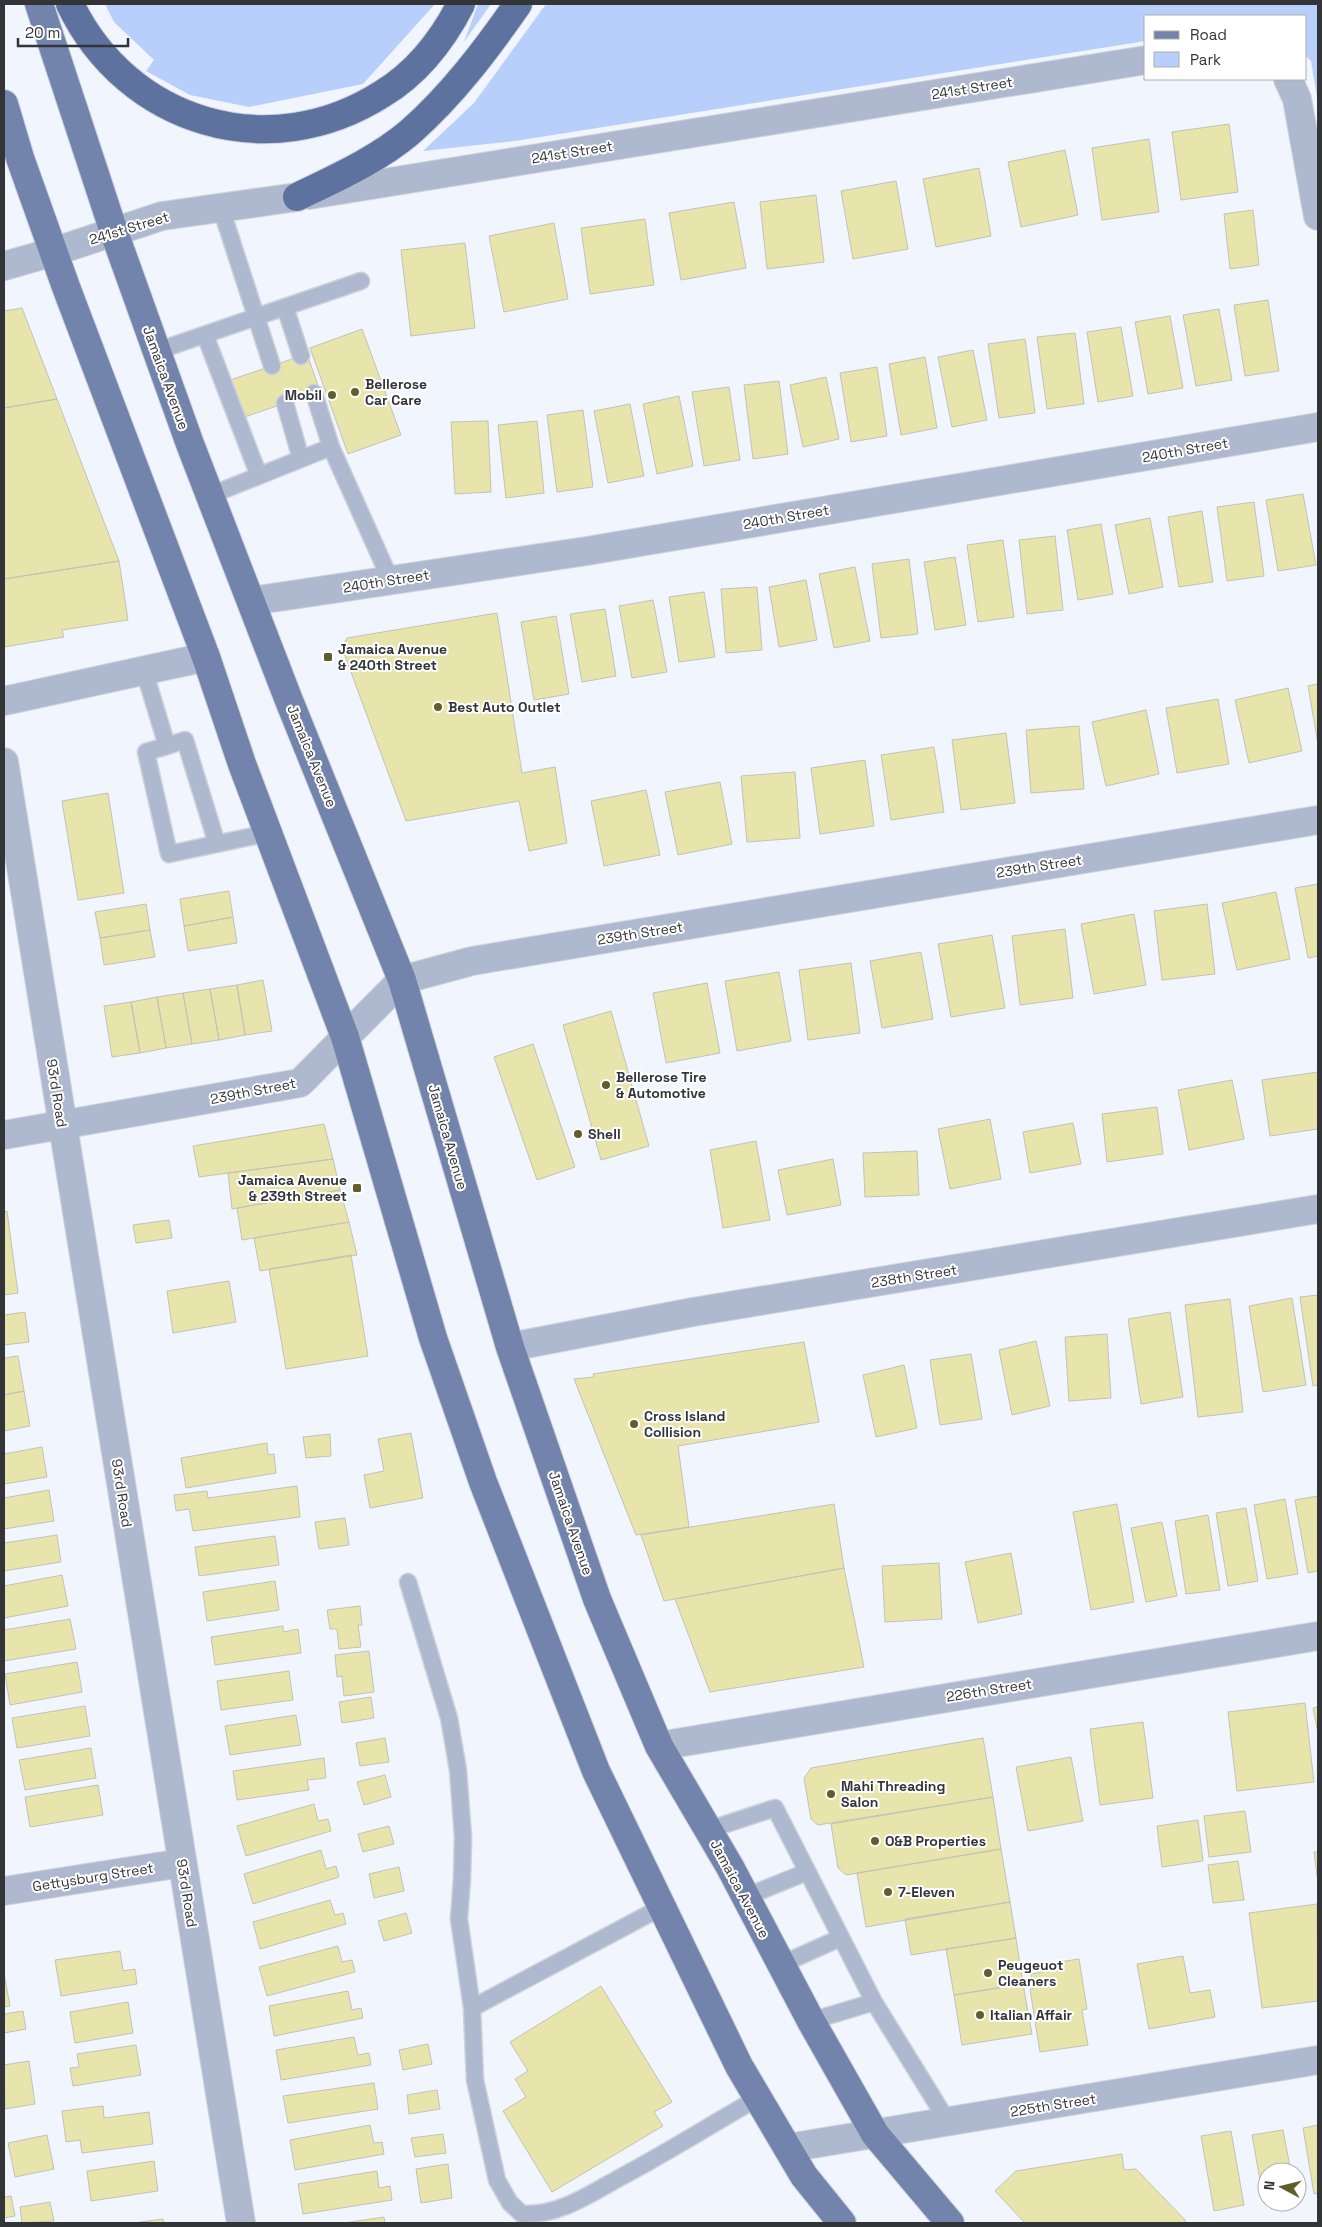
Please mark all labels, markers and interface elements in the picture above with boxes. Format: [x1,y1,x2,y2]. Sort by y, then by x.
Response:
scale bar [18,15,128,47]
legend [1144,15,1307,80]
text: 20 m [25,23,60,42]
text: Road [1190,25,1227,44]
text: Park [1190,50,1221,69]
street label: 241st Street [930,73,1014,103]
street label: 241st Street [530,137,614,167]
street label: 241st Street [87,207,171,249]
street label: Jamaica Avenue [139,324,193,432]
place label: Bellerose Car Care [365,375,427,409]
place label: Mobil [285,386,322,404]
marker: Bellerose Car Care [349,386,361,398]
marker: Mobil [326,389,338,401]
street label: 240th Street [1141,434,1229,466]
street label: 240th Street [742,501,830,533]
street label: 240th Street [342,565,430,597]
place label: Jamaica Avenue & 240th Street [338,640,447,674]
marker: Jamaica Avenue & 240th Street [322,651,334,663]
place label: Best Auto Outlet [448,698,561,716]
marker: Best Auto Outlet [432,701,444,713]
street label: Jamaica Avenue [283,702,341,810]
street label: 239th Street [995,850,1083,882]
street label: 239th Street [596,917,684,949]
street label: 93rd Road [43,1058,71,1128]
place label: Bellerose Tire & Automotive [616,1068,706,1102]
street label: 239th Street [209,1074,297,1108]
marker: Bellerose Tire & Automotive [600,1079,612,1091]
street label: Jamaica Avenue [424,1082,472,1192]
place label: Shell [588,1125,621,1143]
marker: Shell [572,1128,584,1140]
place label: Jamaica Avenue & 239th Street [238,1171,347,1205]
marker: Jamaica Avenue & 239th Street [351,1182,363,1194]
street label: 238th Street [870,1260,958,1292]
place label: Cross Island Collision [644,1407,726,1441]
marker: Cross Island Collision [628,1418,640,1430]
street label: 93rd Road [108,1458,136,1528]
street label: Jamaica Avenue [545,1469,597,1577]
street label: 226th Street [945,1674,1033,1706]
place label: Mahi Threading Salon [841,1777,945,1811]
marker: Mahi Threading Salon [825,1788,837,1800]
place label: O&B Properties [885,1832,986,1850]
marker: O&B Properties [869,1835,881,1847]
street label: Jamaica Avenue [707,1837,773,1941]
street label: 93rd Road [173,1858,201,1928]
street label: Gettysburg Street [31,1859,155,1895]
place label: 7-Eleven [898,1883,955,1901]
marker: 7-Eleven [882,1886,894,1898]
place label: Peugeuot Cleaners [998,1956,1063,1990]
marker: Peugeuot Cleaners [982,1967,994,1979]
place label: Italian Affair [990,2006,1073,2024]
marker: Italian Affair [974,2009,986,2021]
street label: 225th Street [1009,2089,1097,2121]
north arrow [1257,2162,1307,2212]
text: N [1260,2180,1279,2191]

